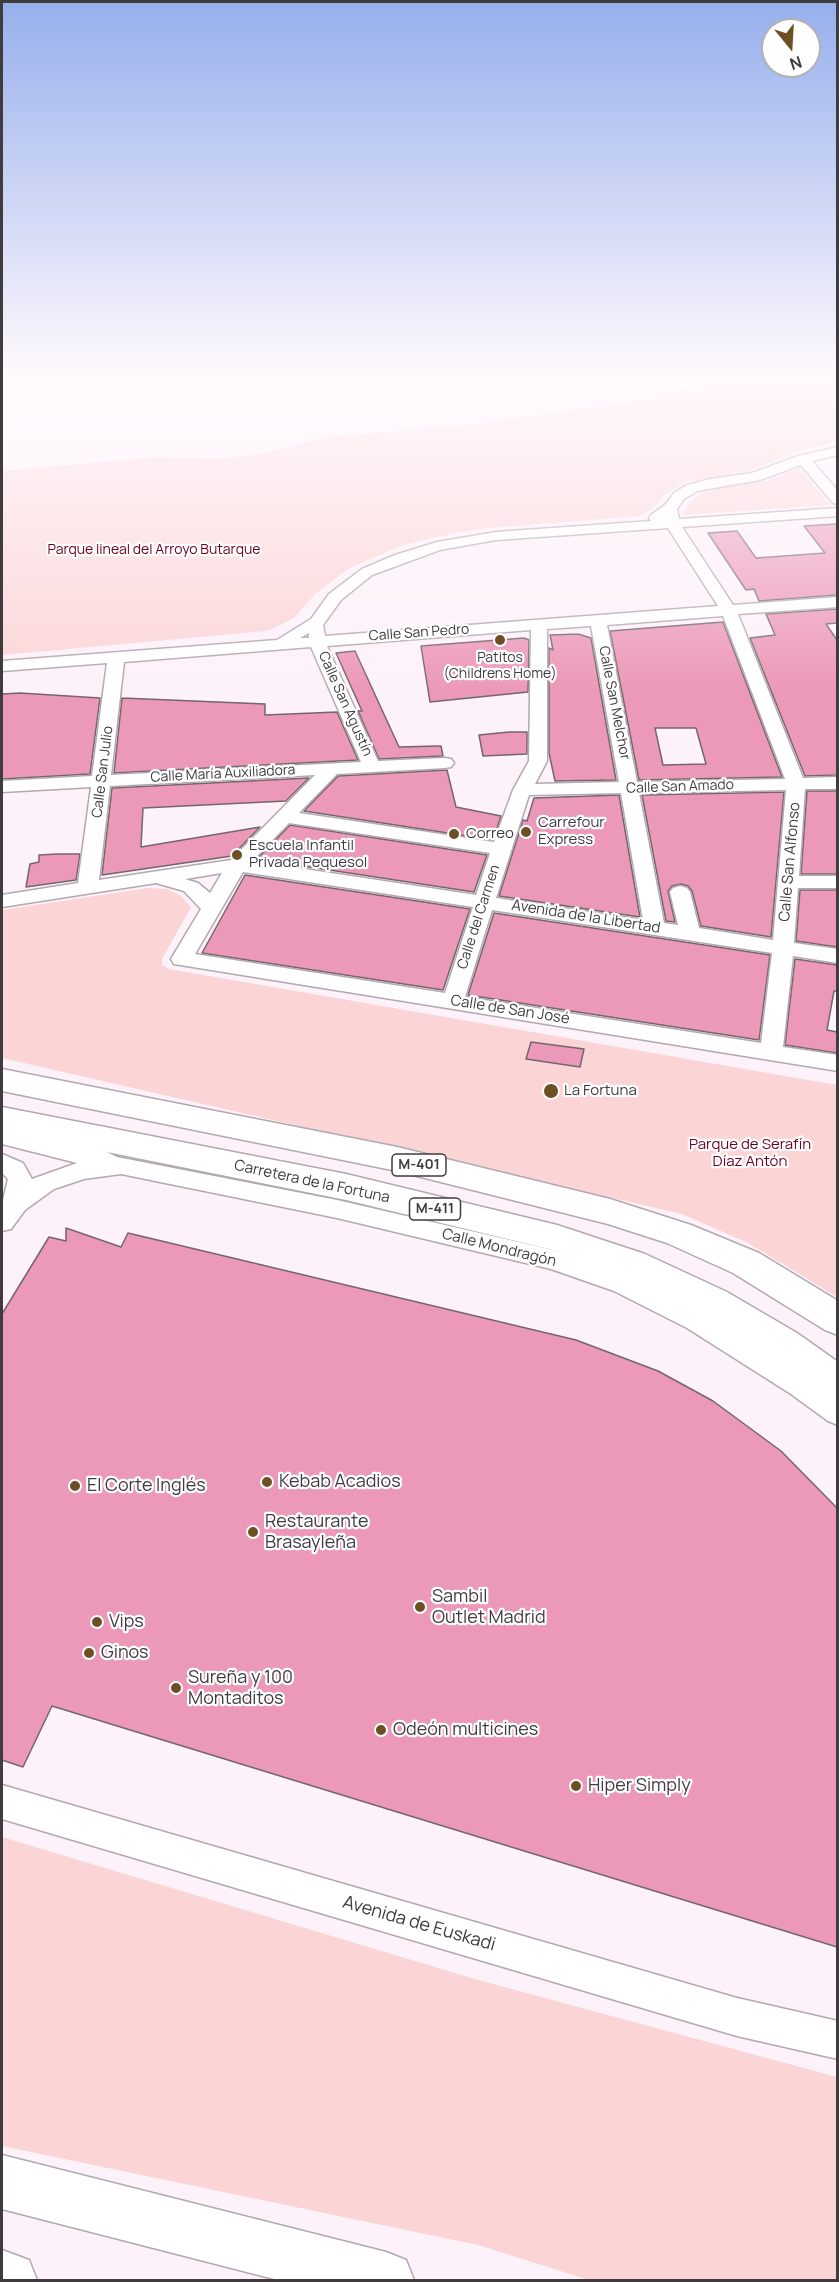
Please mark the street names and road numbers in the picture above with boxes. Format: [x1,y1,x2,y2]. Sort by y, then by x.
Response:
street label: Calle San Pedro [368,621,470,645]
street label: Calle San Melchor [595,645,633,761]
street label: Calle San Agustín [314,649,376,759]
street label: Calle San Julio [89,725,117,819]
street label: Calle María Auxiliadora [150,762,296,786]
street label: Calle San Amado [626,777,734,797]
street label: Calle San Alfonso [776,802,804,922]
street label: Calle del Carmen [454,863,504,971]
street label: Avenida de la Libertad [510,896,662,938]
street label: Calle de San José [449,992,571,1028]
road number: M-401 [392,1154,446,1176]
street label: Carretera de la Fortuna [233,1157,391,1207]
road number: M-411 [410,1198,460,1220]
street label: Calle Mondragón [440,1225,558,1271]
street label: Avenida de Euskadi [340,1892,498,1956]

